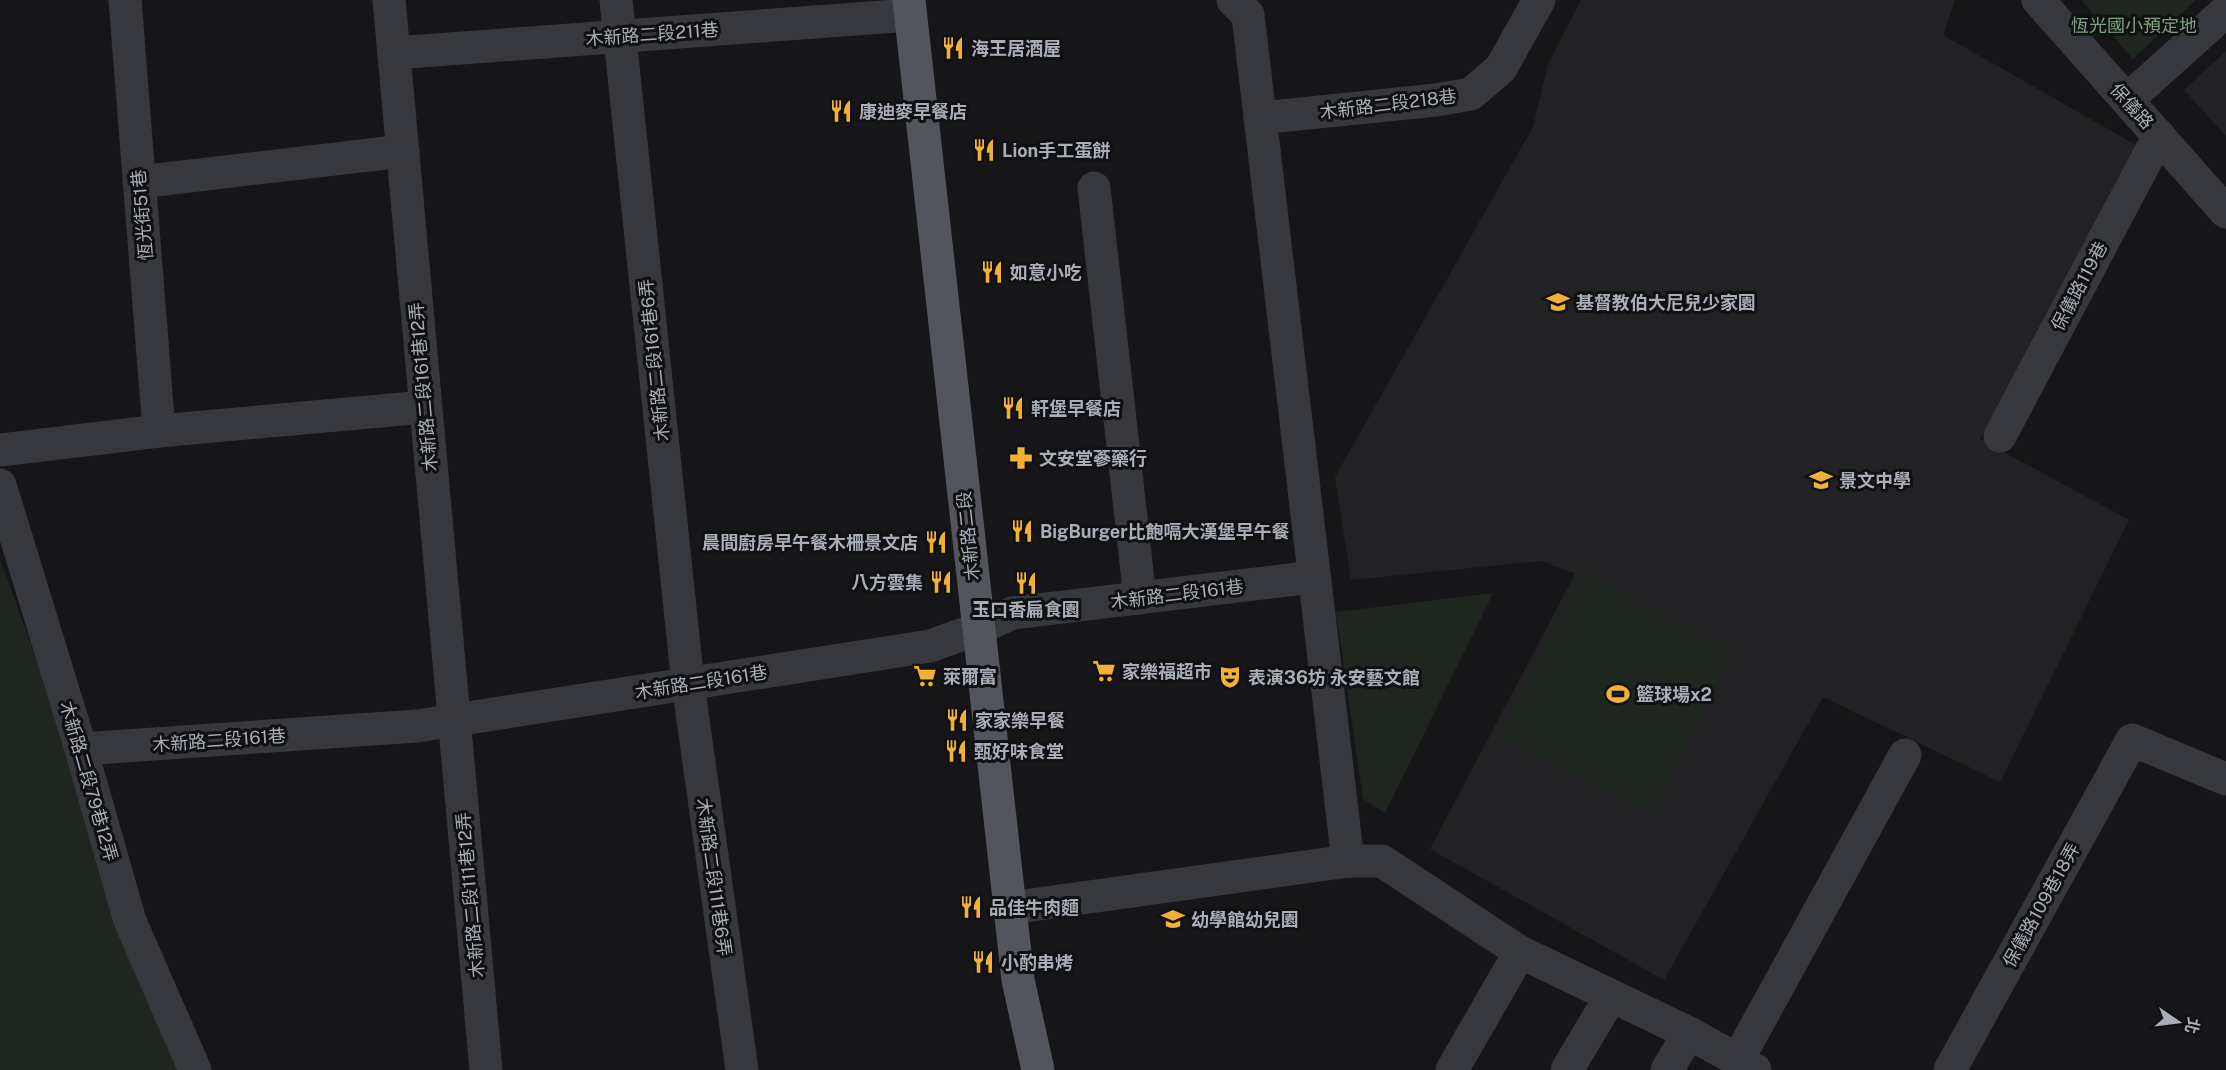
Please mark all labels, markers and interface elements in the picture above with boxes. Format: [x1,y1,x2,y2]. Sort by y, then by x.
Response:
park label: 恆光國小預定地 [2071,15,2197,36]
street label: 木新路二段211巷 [585,19,719,49]
restaurant icon: 海王居酒屋 [940,35,966,61]
place label: 海王居酒屋 [971,38,1061,59]
street label: 保儀路 [2106,79,2158,133]
street label: 木新路二段218巷 [1318,85,1458,123]
restaurant icon: 康迪麥早餐店 [828,98,854,124]
place label: 康迪麥早餐店 [859,101,967,122]
restaurant icon: Lion手工蛋餅 [971,137,997,163]
place label: Lion手工蛋餅 [1002,140,1110,161]
street label: 恆光街51巷 [128,169,156,261]
street label: 保儀路119巷 [2047,238,2111,334]
restaurant icon: 如意小吃 [979,259,1005,285]
place label: 如意小吃 [1010,262,1082,283]
street label: 木新路二段161巷6弄 [635,278,673,442]
school or university icon: 基督教伯大尼兒少家園 [1545,289,1571,315]
place label: 基督教伯大尼兒少家園 [1576,292,1756,313]
street label: 木新路二段161巷12弄 [405,301,441,473]
restaurant icon: 軒堡早餐店 [1000,395,1026,421]
place label: 軒堡早餐店 [1031,398,1121,419]
pharmacy icon: 文安堂蔘藥行 [1008,445,1034,471]
place label: 文安堂蔘藥行 [1039,448,1147,469]
school or university icon: 景文中學 [1808,467,1834,493]
place label: 景文中學 [1839,470,1911,491]
street label: 木新路二段 [953,490,983,582]
restaurant icon: BigBurger比飽嗝大漢堡早午餐 [1009,518,1035,544]
place label: BigBurger比飽嗝大漢堡早午餐 [1040,521,1290,542]
restaurant icon: 晨間廚房早午餐木柵景文店 [923,529,949,555]
place label: 晨間廚房早午餐木柵景文店 [702,532,918,553]
restaurant icon: 八方雲集 [928,569,954,595]
restaurant icon: 玉口香扁食園 [1013,570,1039,596]
place label: 八方雲集 [851,572,923,593]
street label: 木新路二段161巷 [1109,575,1245,613]
place label: 玉口香扁食園 [972,599,1080,620]
supermarket icon: 家樂福超市 [1091,658,1117,684]
street label: 木新路二段161巷 [633,661,769,703]
place label: 家樂福超市 [1122,661,1212,682]
supermarket icon: 萊爾富 [912,663,938,689]
theatre icon: 表演36坊 永安藝文館 [1217,664,1243,690]
place label: 萊爾富 [943,666,997,687]
place label: 表演36坊 永安藝文館 [1248,667,1420,688]
sports icon: 籃球場x2 [1605,681,1631,707]
place label: 籃球場x2 [1636,684,1712,705]
street label: 木新路二段79巷12弄 [56,698,122,864]
restaurant icon: 家家樂早餐 [944,707,970,733]
place label: 家家樂早餐 [975,710,1065,731]
street label: 木新路二段161巷 [152,725,286,755]
restaurant icon: 甄好味食堂 [943,738,969,764]
place label: 甄好味食堂 [974,741,1064,762]
street label: 木新路二段111巷6弄 [693,797,735,957]
street label: 木新路二段111巷12弄 [452,811,488,979]
street label: 保儀路109巷18弄 [1998,839,2084,971]
restaurant icon: 品佳牛肉麵 [958,894,984,920]
place label: 品佳牛肉麵 [989,897,1079,918]
school or university icon: 幼學館幼兒園 [1160,906,1186,932]
place label: 幼學館幼兒園 [1191,909,1299,930]
restaurant icon: 小酌串烤 [970,949,996,975]
place label: 小酌串烤 [1001,952,1073,973]
north arrow [2148,992,2208,1052]
text: 北 [2181,1015,2203,1036]

